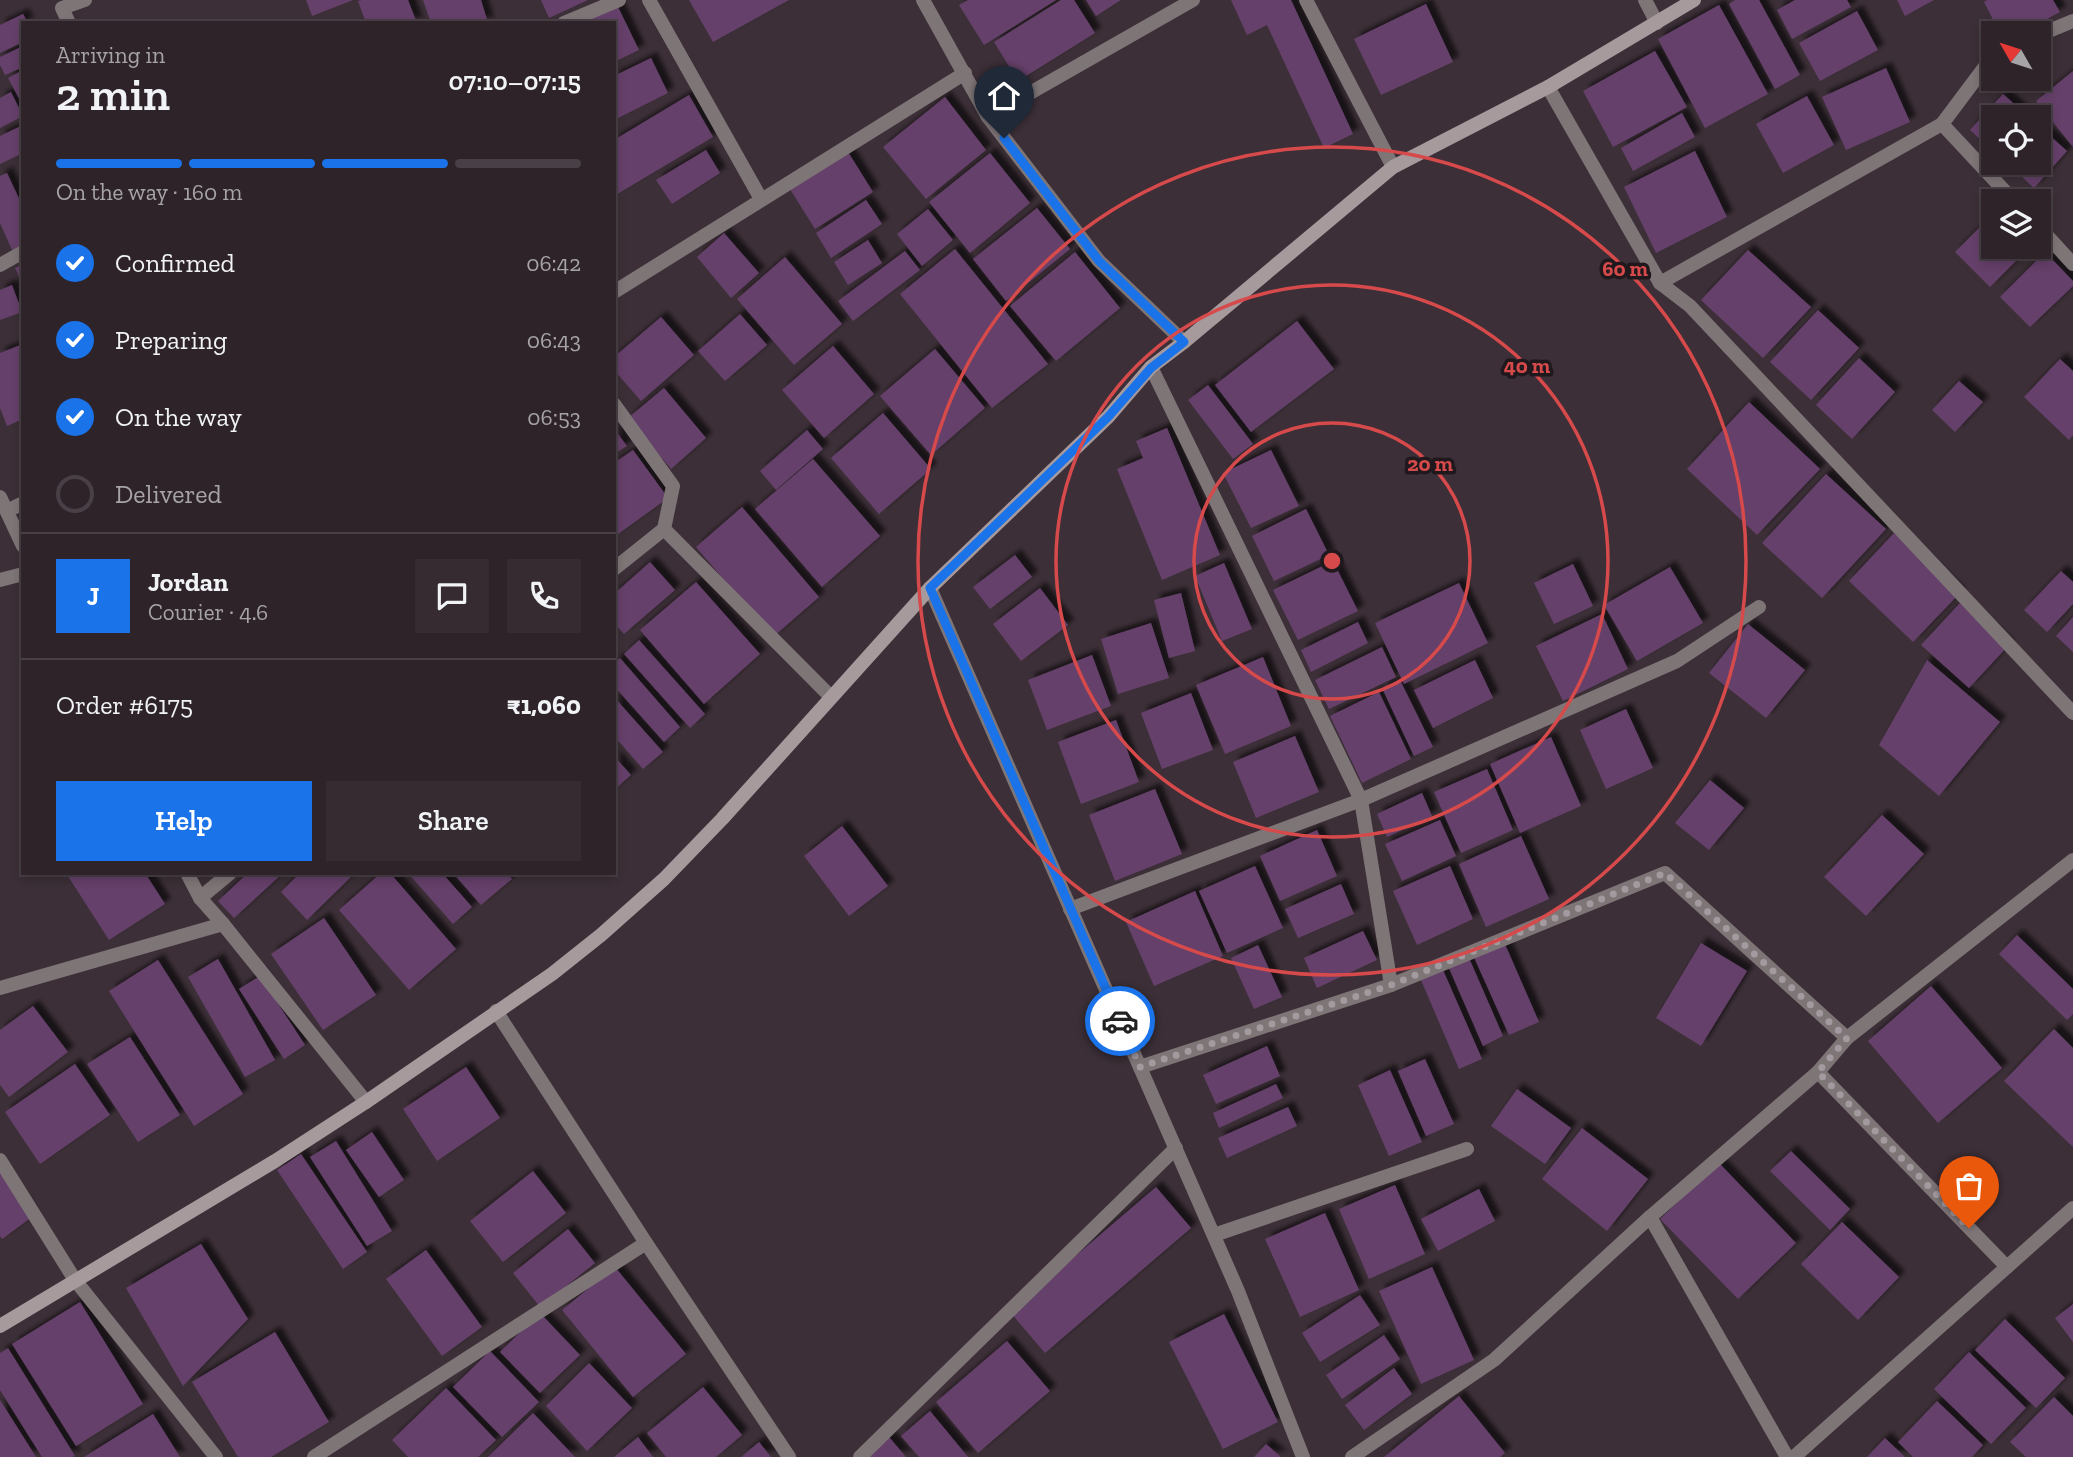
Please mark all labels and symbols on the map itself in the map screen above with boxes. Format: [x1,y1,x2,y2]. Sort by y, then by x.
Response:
north arrow [1981,21,2051,91]
pin [974,66,1034,138]
text: 60 m [1602,256,1648,281]
text: 40 m [1504,353,1551,378]
text: 20 m [1407,451,1453,476]
centre of rings [1320,549,1344,573]
courier [1085,986,1155,1056]
pin [1939,1156,1999,1228]

